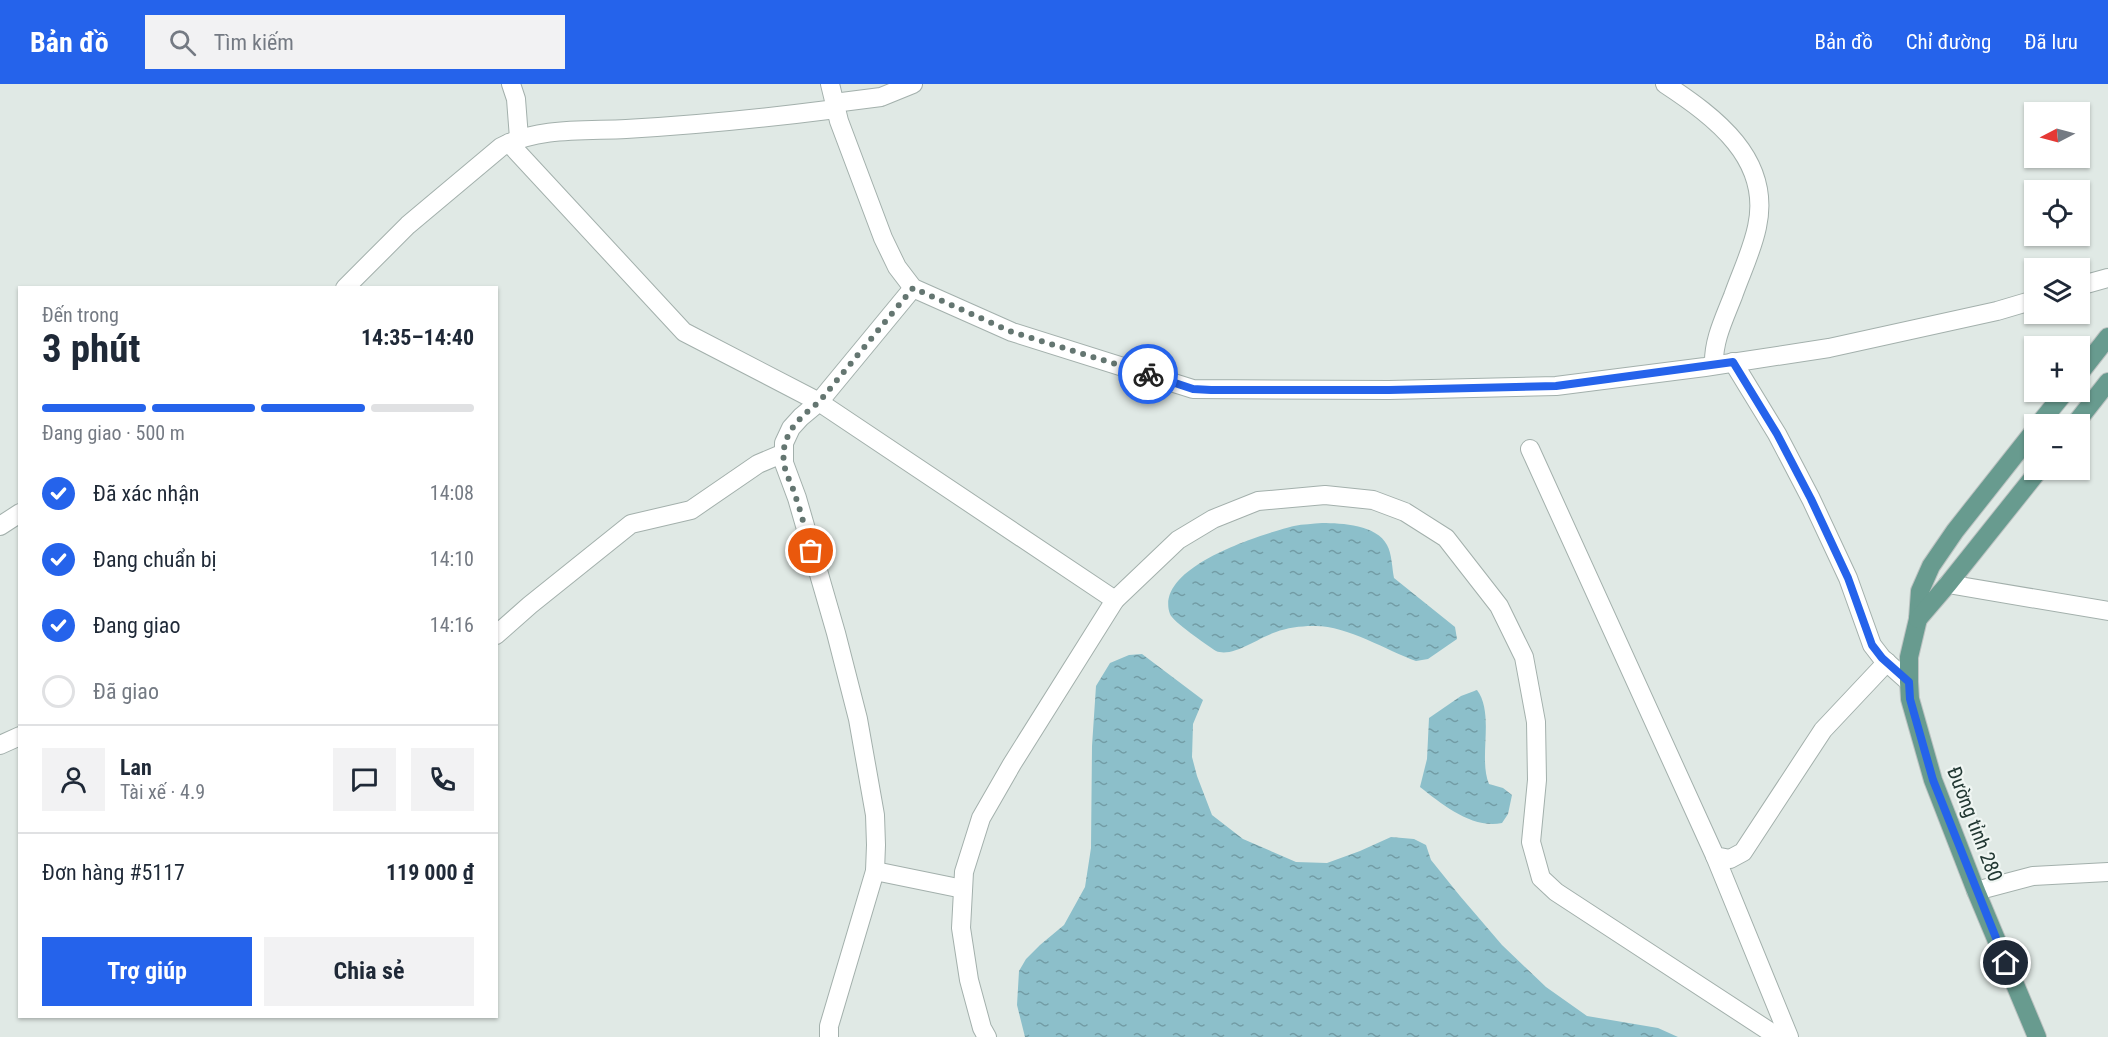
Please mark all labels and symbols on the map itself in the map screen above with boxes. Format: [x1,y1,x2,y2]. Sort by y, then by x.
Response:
north arrow [2024,102,2090,168]
courier [1118,344,1178,404]
pin [785,525,836,576]
street label: Đường tỉnh 280 [1942,763,2008,885]
pin [1980,937,2031,988]

